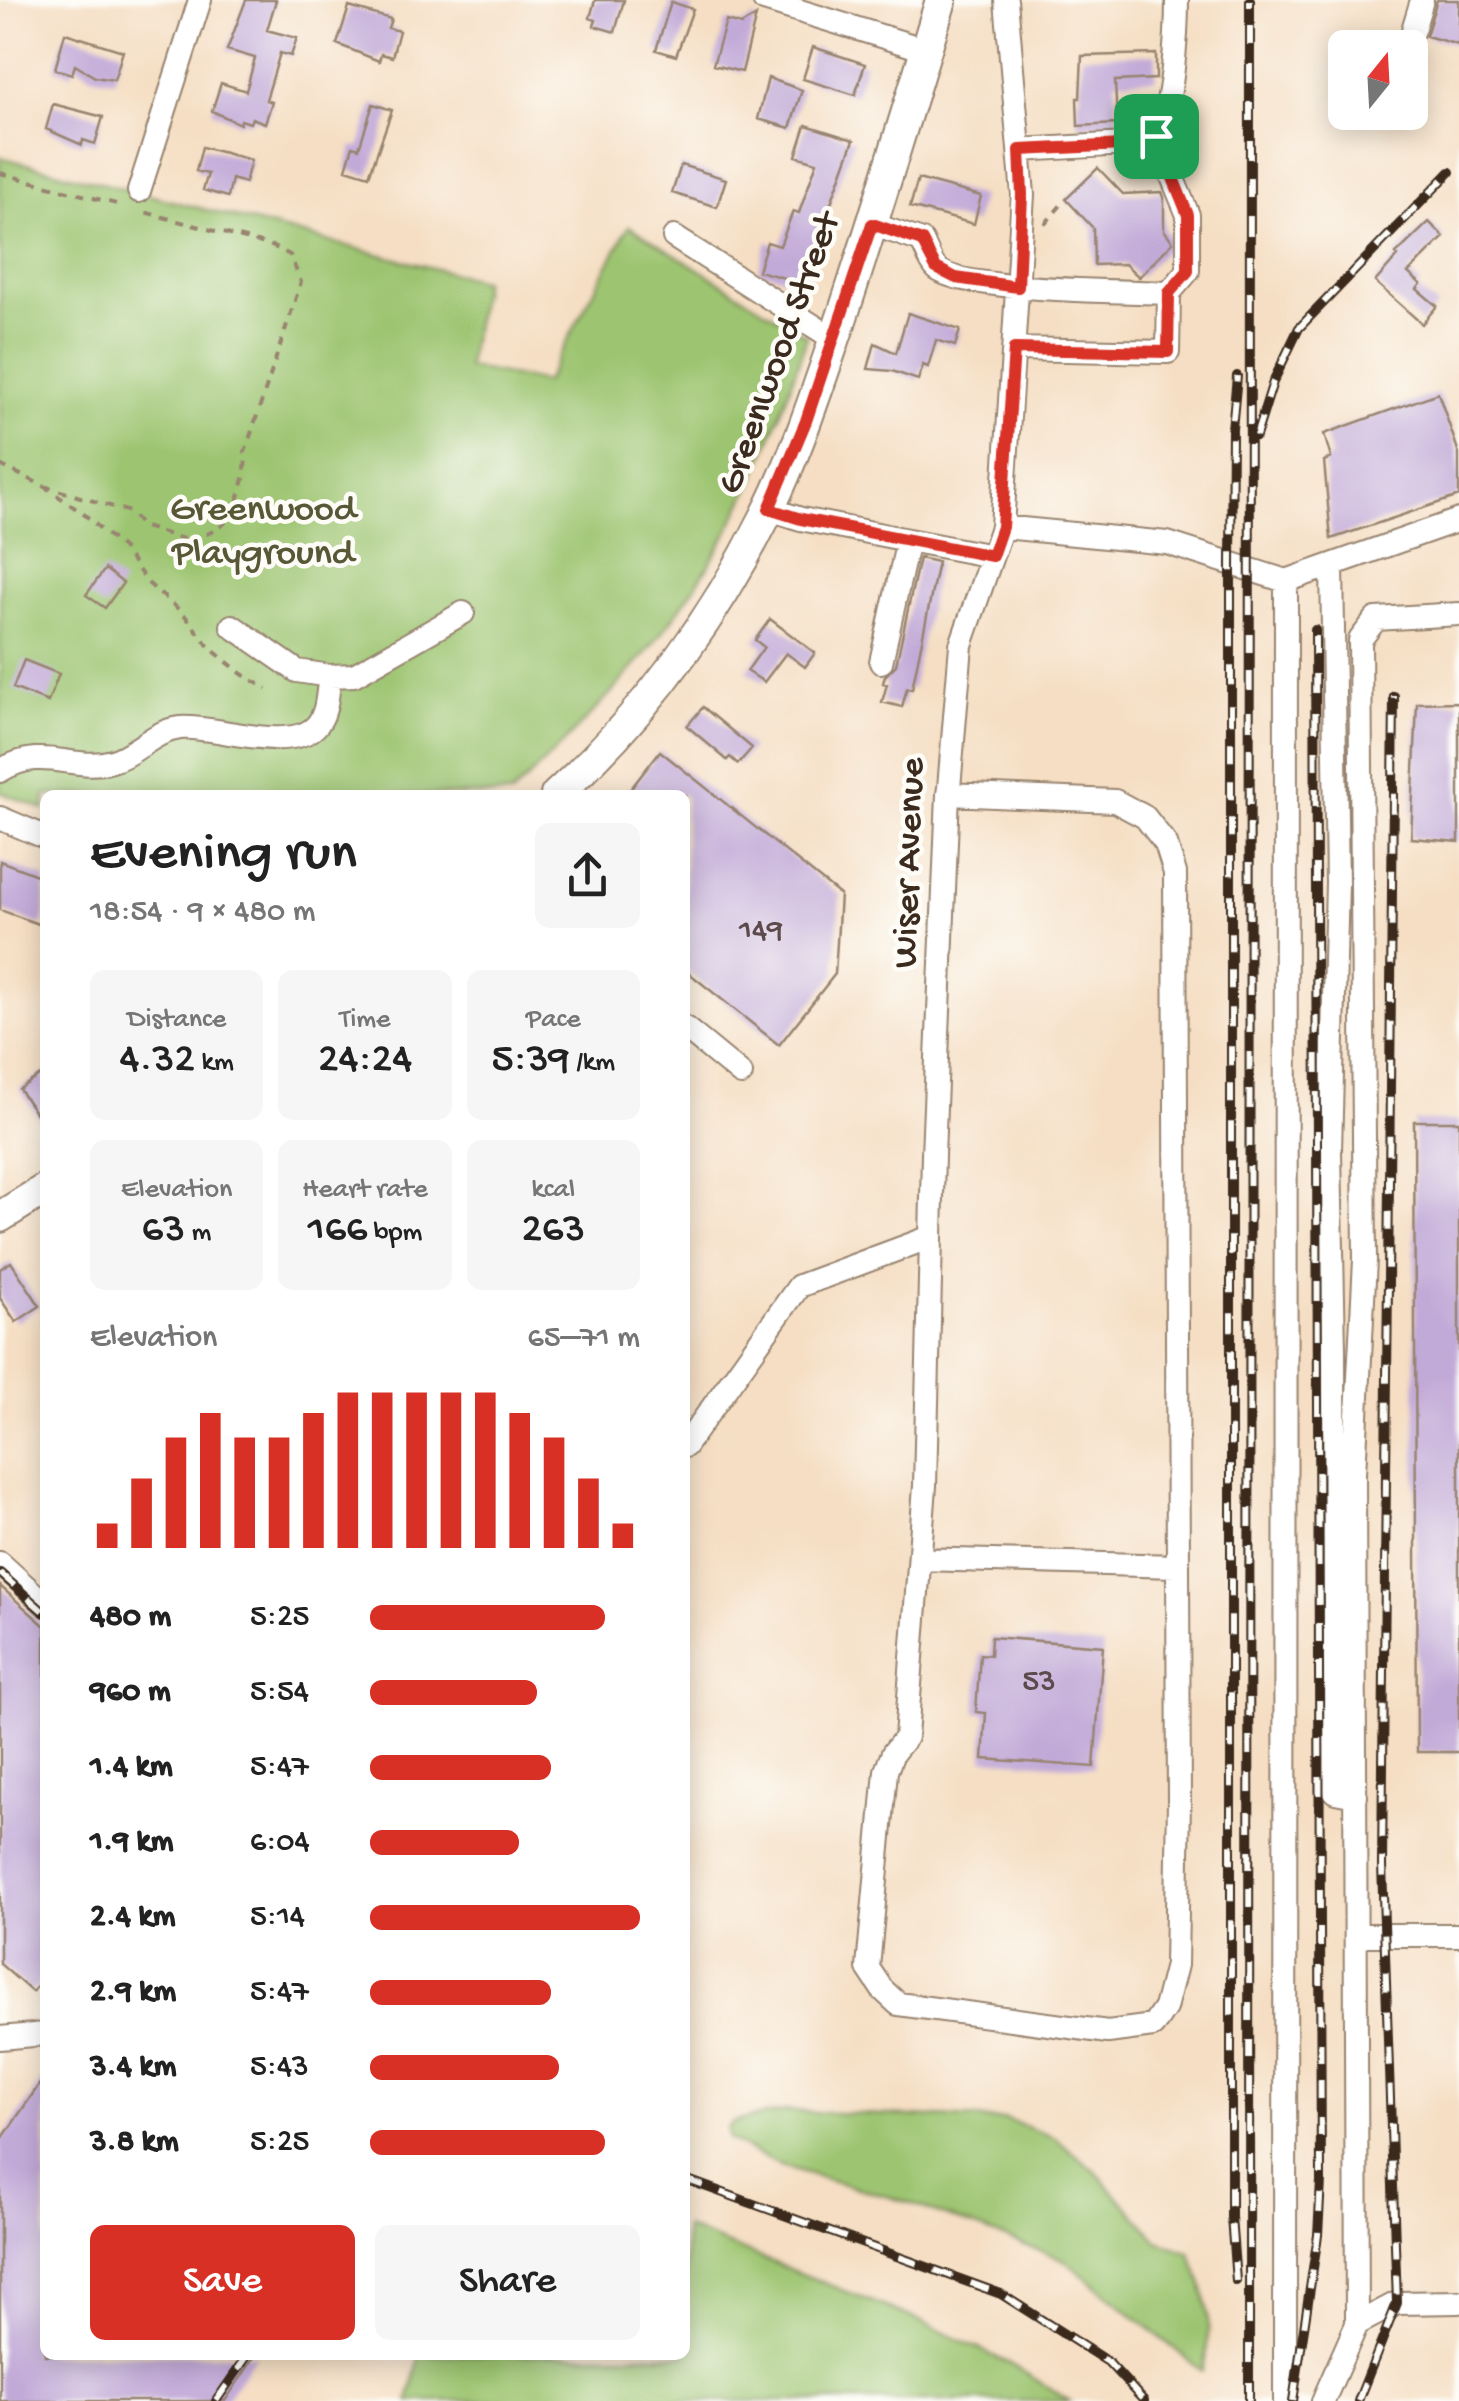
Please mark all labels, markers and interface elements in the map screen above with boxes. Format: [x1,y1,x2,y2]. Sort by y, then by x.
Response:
north arrow [1328,30,1428,130]
map controls [1328,30,1428,130]
pin [1114,94,1199,179]
icon: arrive [1129,109,1184,164]
street label: Greenwood Street [710,204,854,501]
park label: Greenwood Playground [170,489,359,577]
street label: Wiser Avenue [885,756,937,969]
button: share [535,823,640,928]
text: Evening run [90,824,357,888]
text: 18:54 · 9 × 480 m [90,894,315,932]
house number: 149 [738,913,783,951]
text: Distance [127,1004,226,1037]
text: Time [339,1004,391,1037]
text: Pace [526,1004,581,1037]
text: 4.32 [119,1037,195,1086]
text: 24:24 [318,1037,412,1086]
text: 5:39 [491,1037,570,1086]
text: km [195,1047,234,1080]
text: /km [570,1047,615,1080]
text: Elevation [121,1174,232,1207]
text: Heart rate [302,1174,428,1207]
text: kcal [531,1174,575,1207]
text: 63 [142,1207,185,1256]
text: 166 [308,1207,367,1256]
text: 263 [521,1207,585,1256]
text: m [185,1217,211,1250]
text: bpm [367,1217,422,1250]
text: Elevation [90,1320,217,1358]
text: 65–71 m [527,1320,640,1358]
text: 480 m [90,1599,171,1637]
text: 5:25 [250,1599,309,1637]
house number: 53 [1022,1664,1056,1702]
text: 960 m [90,1674,171,1712]
text: 5:54 [250,1674,309,1712]
text: 1.4 km [90,1749,173,1787]
text: 5:47 [250,1749,309,1787]
text: 1.9 km [90,1824,174,1862]
text: 6:04 [250,1824,310,1862]
text: 2.4 km [90,1899,175,1937]
text: 5:14 [250,1899,305,1937]
text: 2.9 km [90,1974,176,2012]
text: 5:47 [250,1974,309,2012]
text: 3.4 km [90,2049,176,2087]
text: 5:43 [250,2049,309,2087]
text: 3.8 km [90,2124,179,2162]
text: 5:25 [250,2124,309,2162]
button: Save [90,2225,355,2340]
button: Share [375,2225,640,2340]

